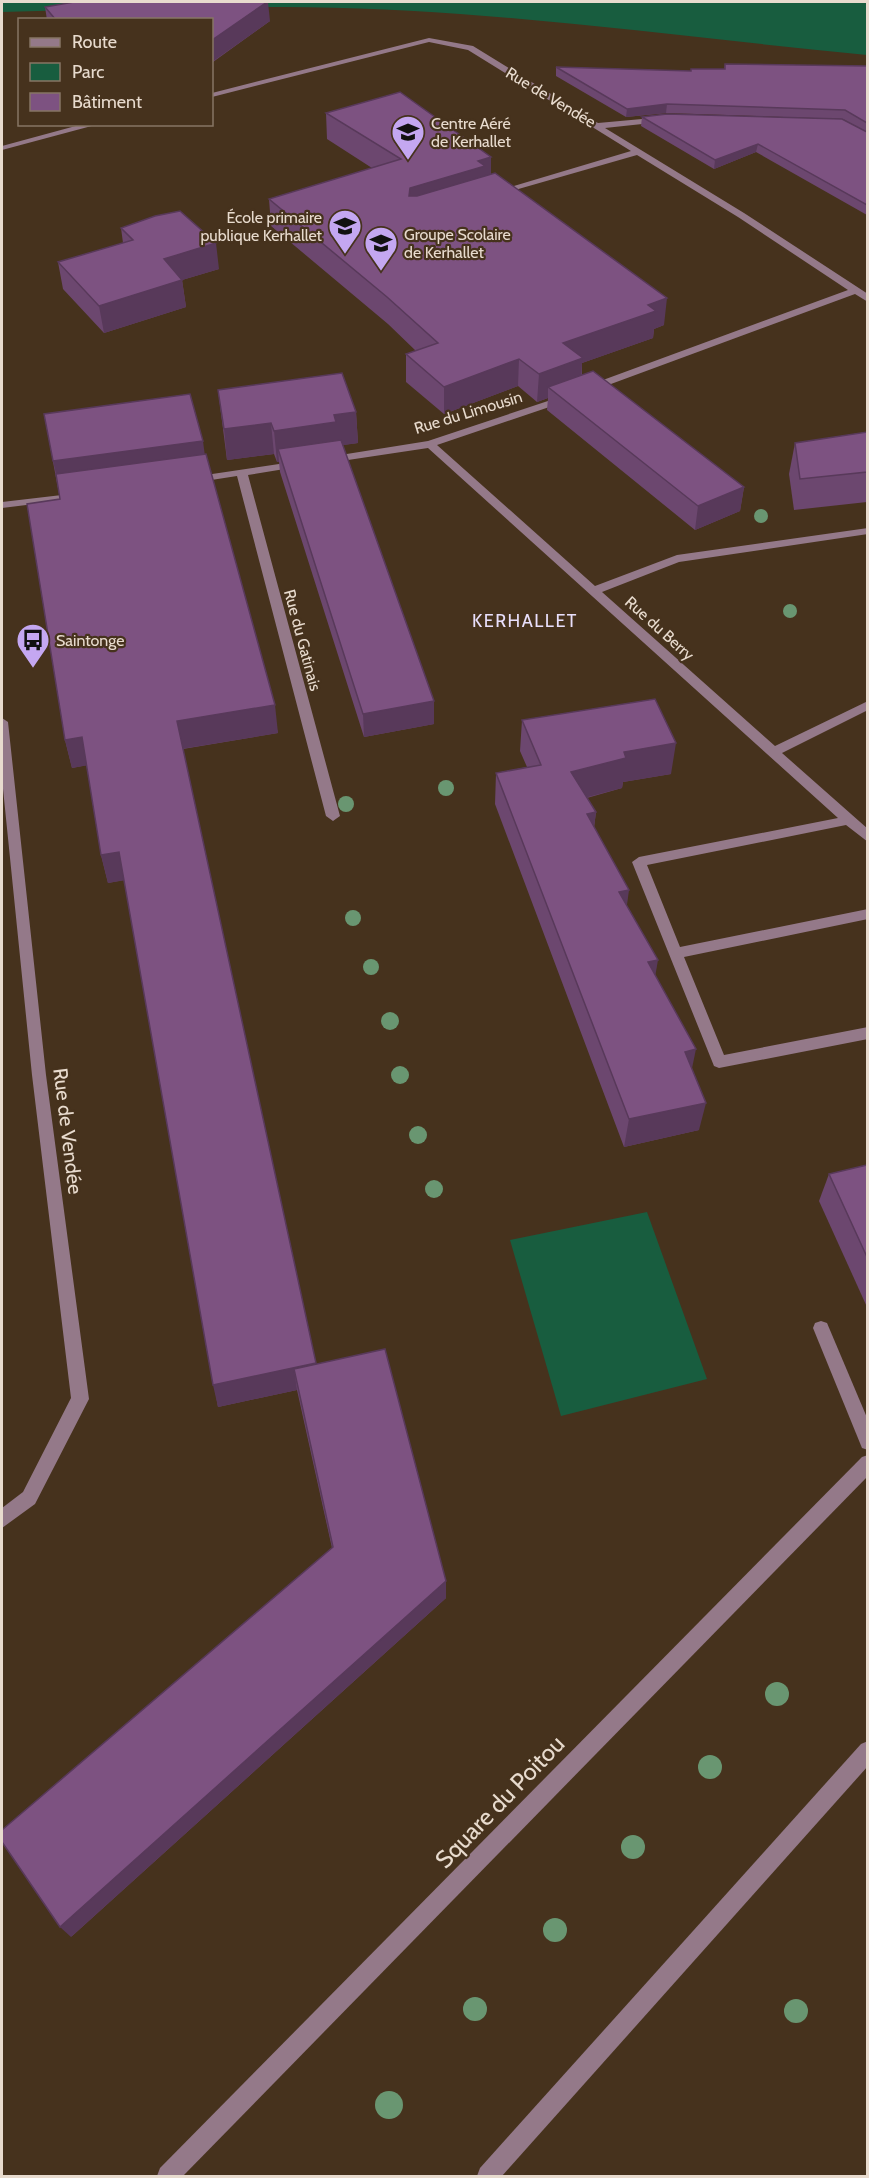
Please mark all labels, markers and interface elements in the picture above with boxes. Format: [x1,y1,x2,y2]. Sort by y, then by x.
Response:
legend [18,18,213,126]
text: Route [72,31,117,53]
text: Parc [72,61,104,83]
street label: Rue de Vendée [502,63,599,132]
text: Bâtiment [72,91,142,113]
school or university icon: Centre Aéré de Kerhallet [390,114,426,161]
place label: Centre Aéré de Kerhallet [431,114,511,151]
place label: École primaire publique Kerhallet [200,208,323,245]
school or university icon: École primaire publique Kerhallet [327,208,363,255]
school or university icon: Groupe Scolaire de Kerhallet [363,225,399,272]
place label: Groupe Scolaire de Kerhallet [404,225,511,262]
street label: Rue du Limousin [412,387,525,438]
street label: Rue du Gatinais [280,587,325,693]
street label: Rue du Berry [621,592,698,664]
district label: KERHALLET [472,610,578,632]
bus stop icon: Saintonge [15,622,51,669]
place label: Saintonge [56,631,124,650]
street label: Rue de Vendée [48,1067,88,1195]
street label: Square du Poitou [429,1729,570,1874]

